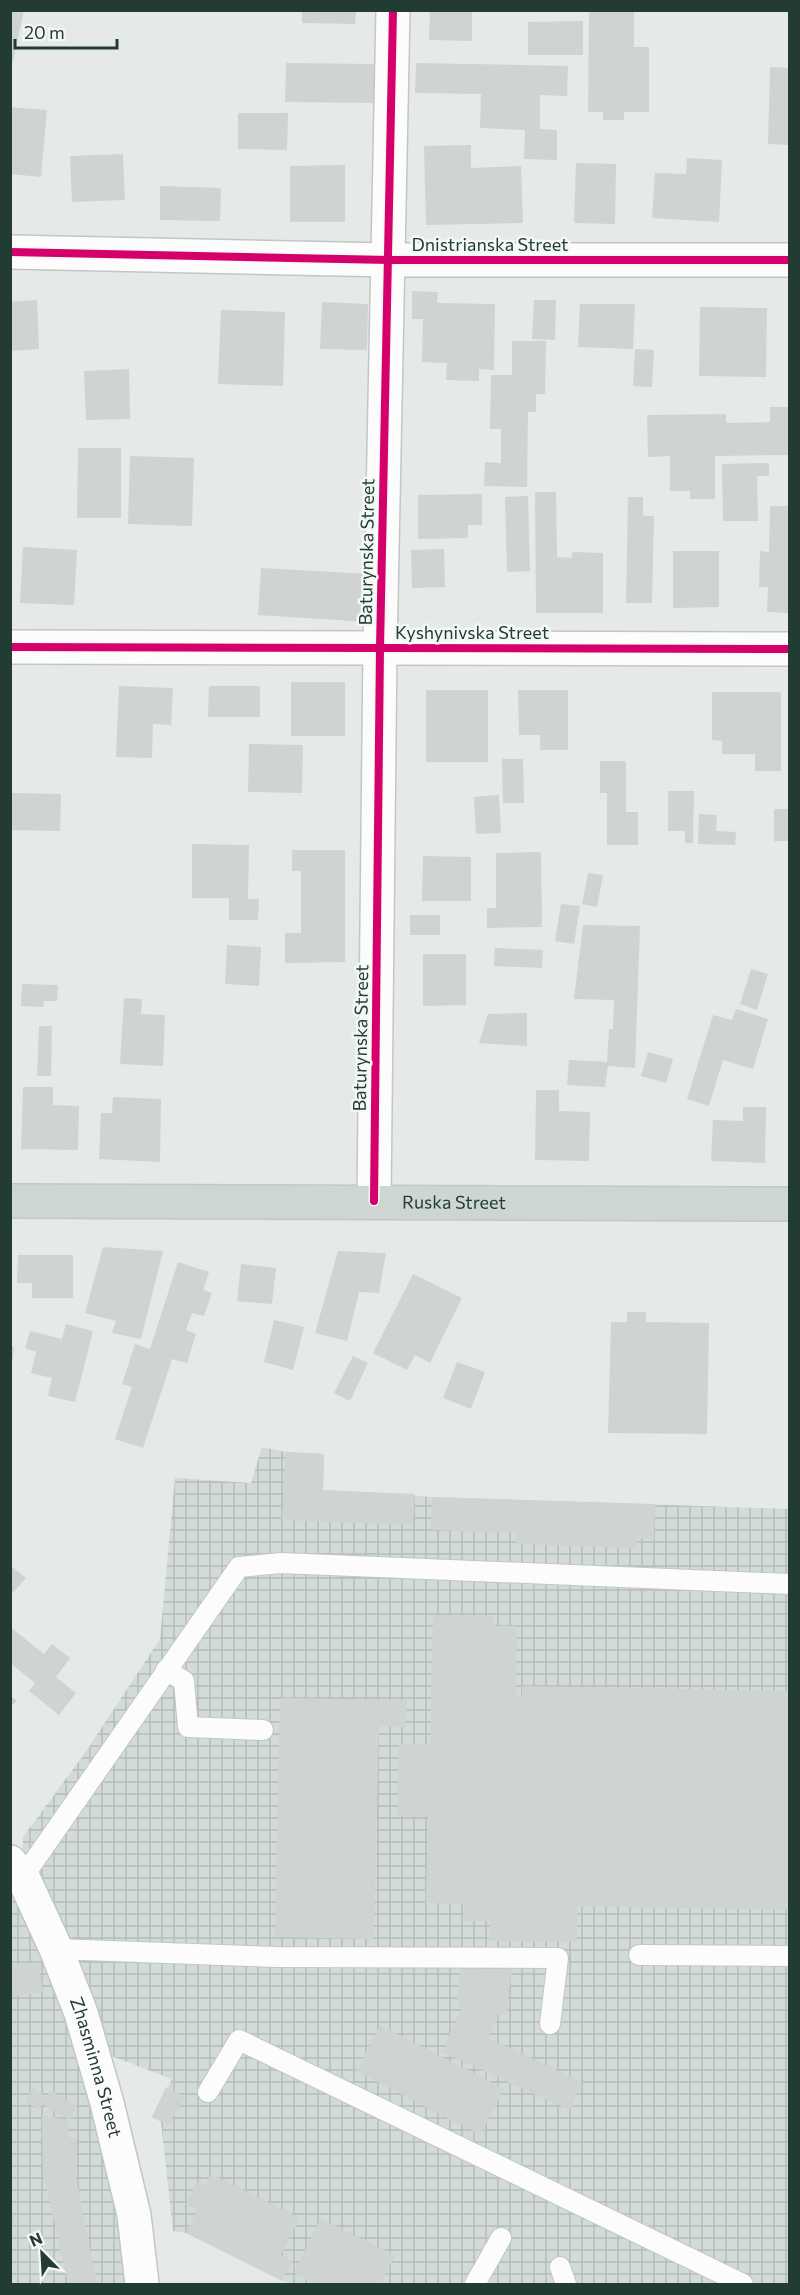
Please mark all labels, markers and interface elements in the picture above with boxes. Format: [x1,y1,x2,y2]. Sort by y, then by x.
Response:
scale bar [15,12,117,50]
text: 20 m [24,21,65,43]
street label: Dnistrianska Street [412,233,568,255]
street label: Baturynska Street [354,478,378,626]
street label: Kyshynivska Street [395,621,549,643]
street label: Baturynska Street [348,964,372,1112]
street label: Ruska Street [402,1191,506,1213]
street label: Zhasminna Street [66,1994,127,2139]
north arrow [12,2223,72,2283]
text: N [26,2228,45,2250]

